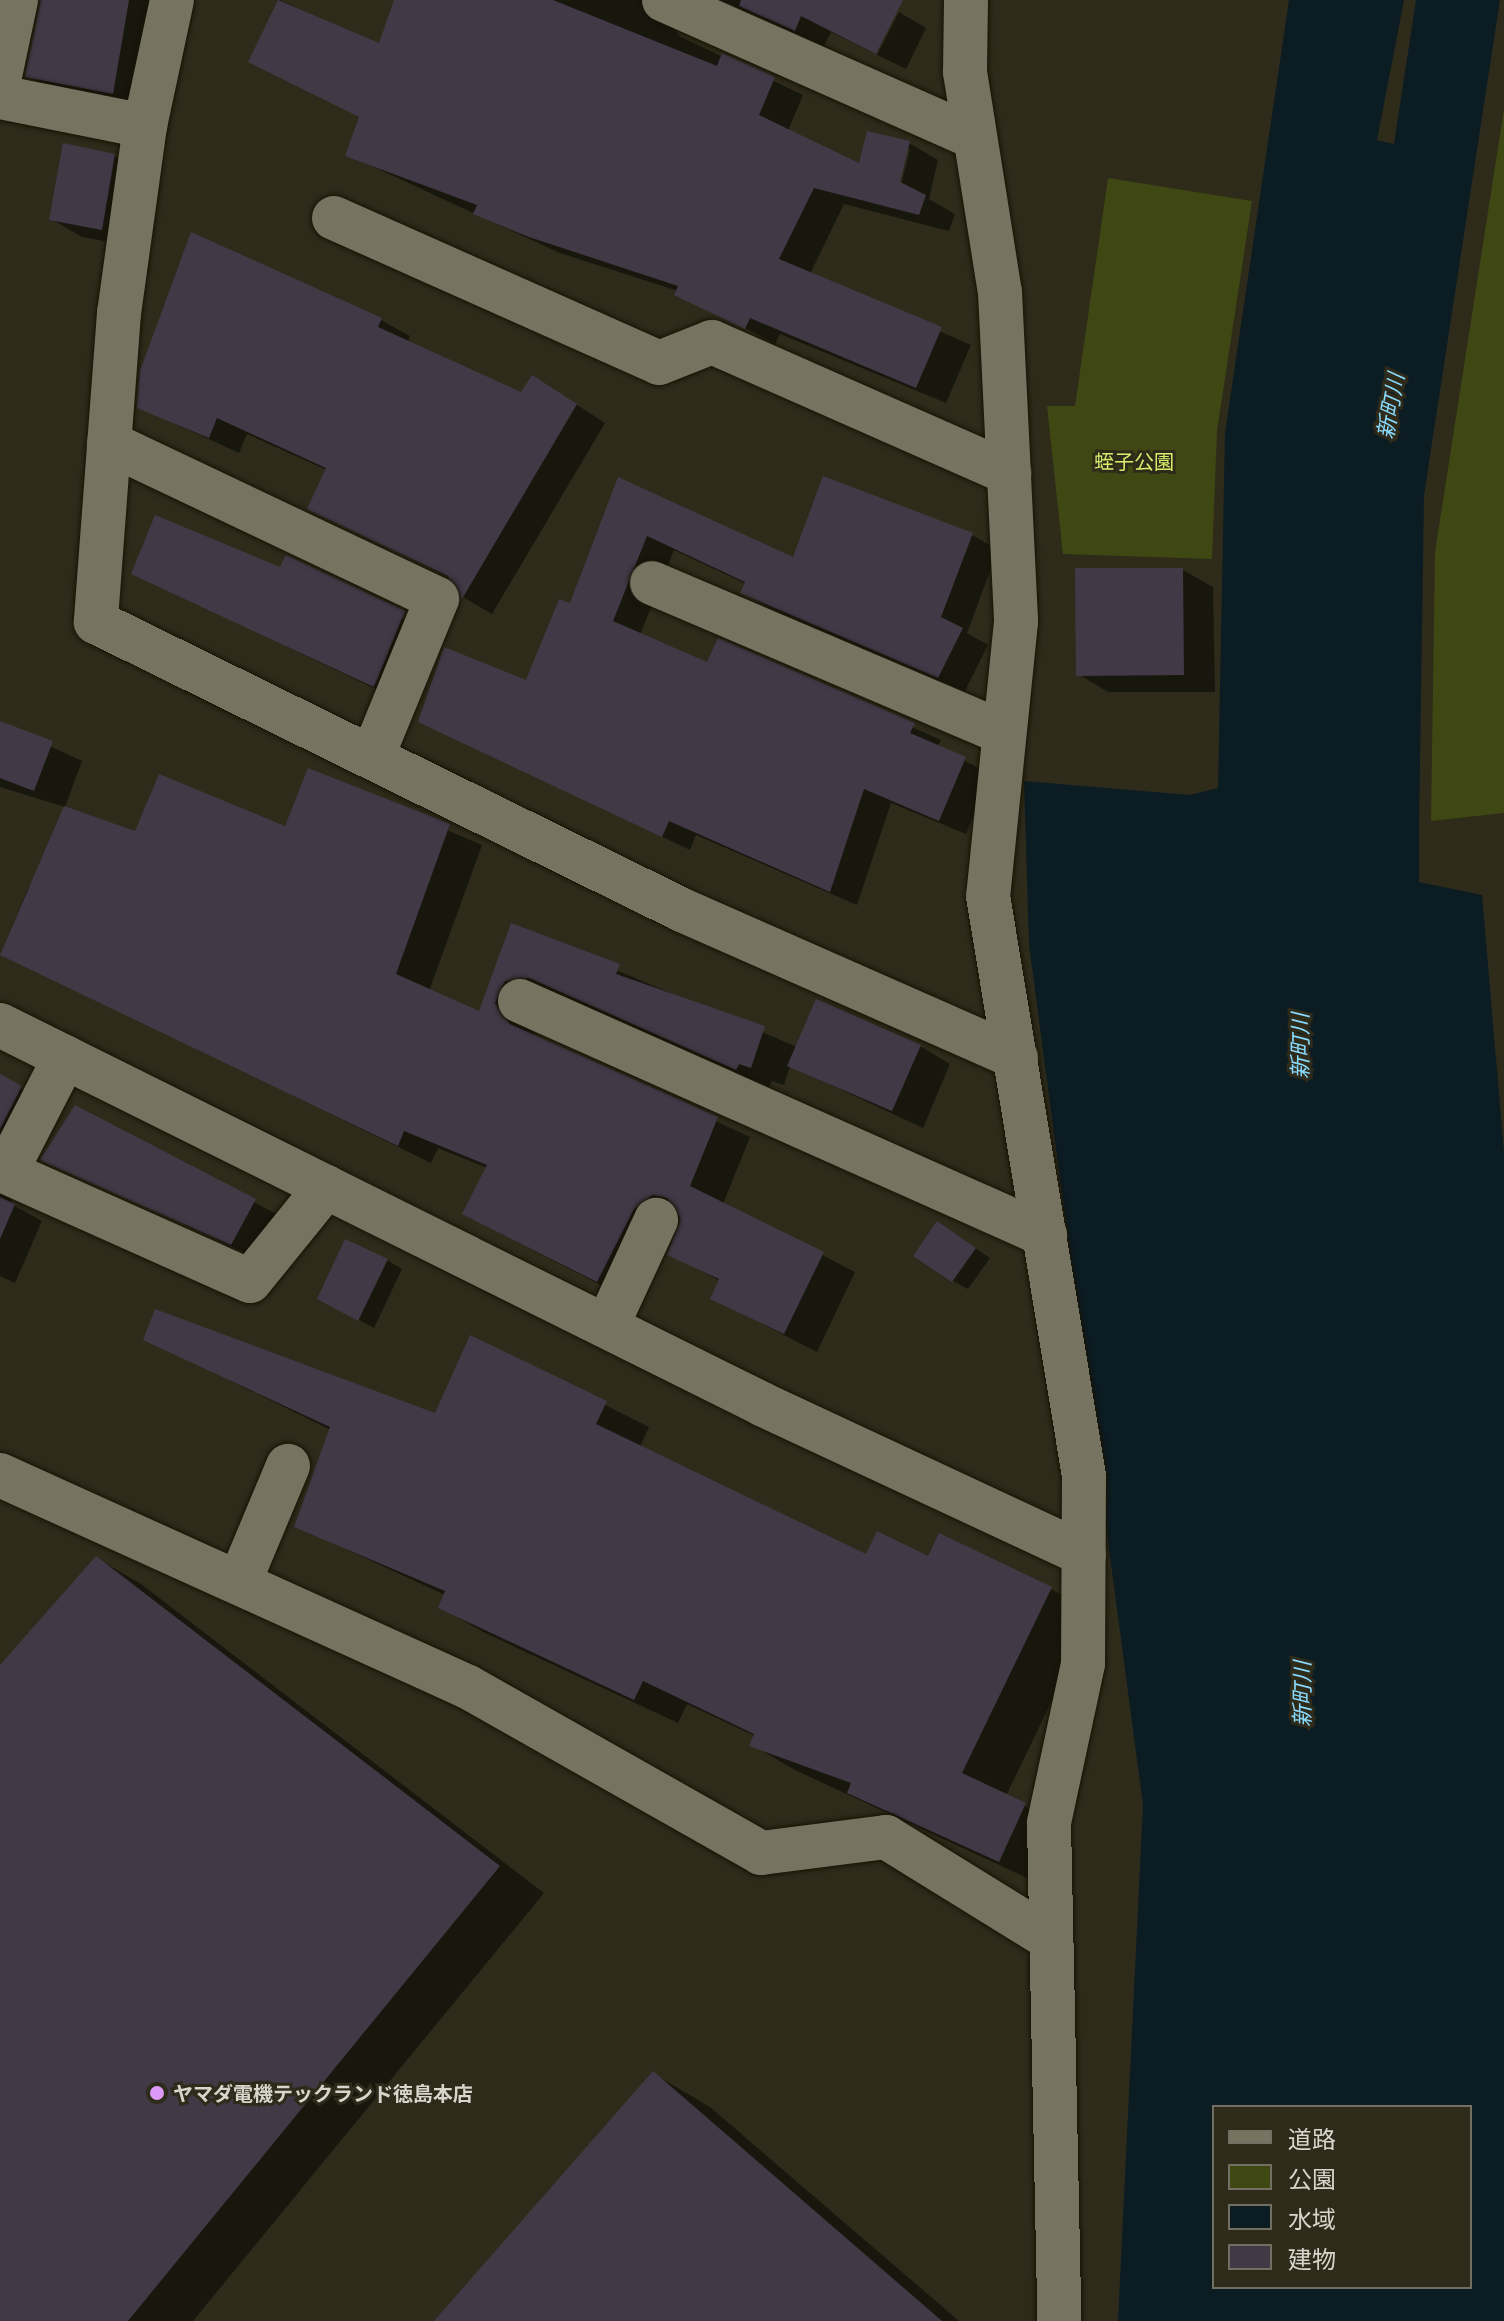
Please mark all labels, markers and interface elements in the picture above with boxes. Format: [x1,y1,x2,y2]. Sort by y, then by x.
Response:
water label: 新町川 [1371,371,1409,441]
park label: 蛭子公園 [1094,449,1174,473]
water label: 新町川 [1287,1013,1313,1079]
water label: 新町川 [1289,1661,1315,1727]
place label: ヤマダ電機テックランド徳島本店 [173,2081,473,2105]
marker: ヤマダ電機テックランド徳島本店 [148,2084,166,2102]
legend [1212,2105,1472,2289]
text: 道路 [1288,2123,1336,2155]
text: 公園 [1288,2163,1336,2195]
text: 水域 [1288,2203,1336,2235]
text: 建物 [1288,2243,1336,2275]

